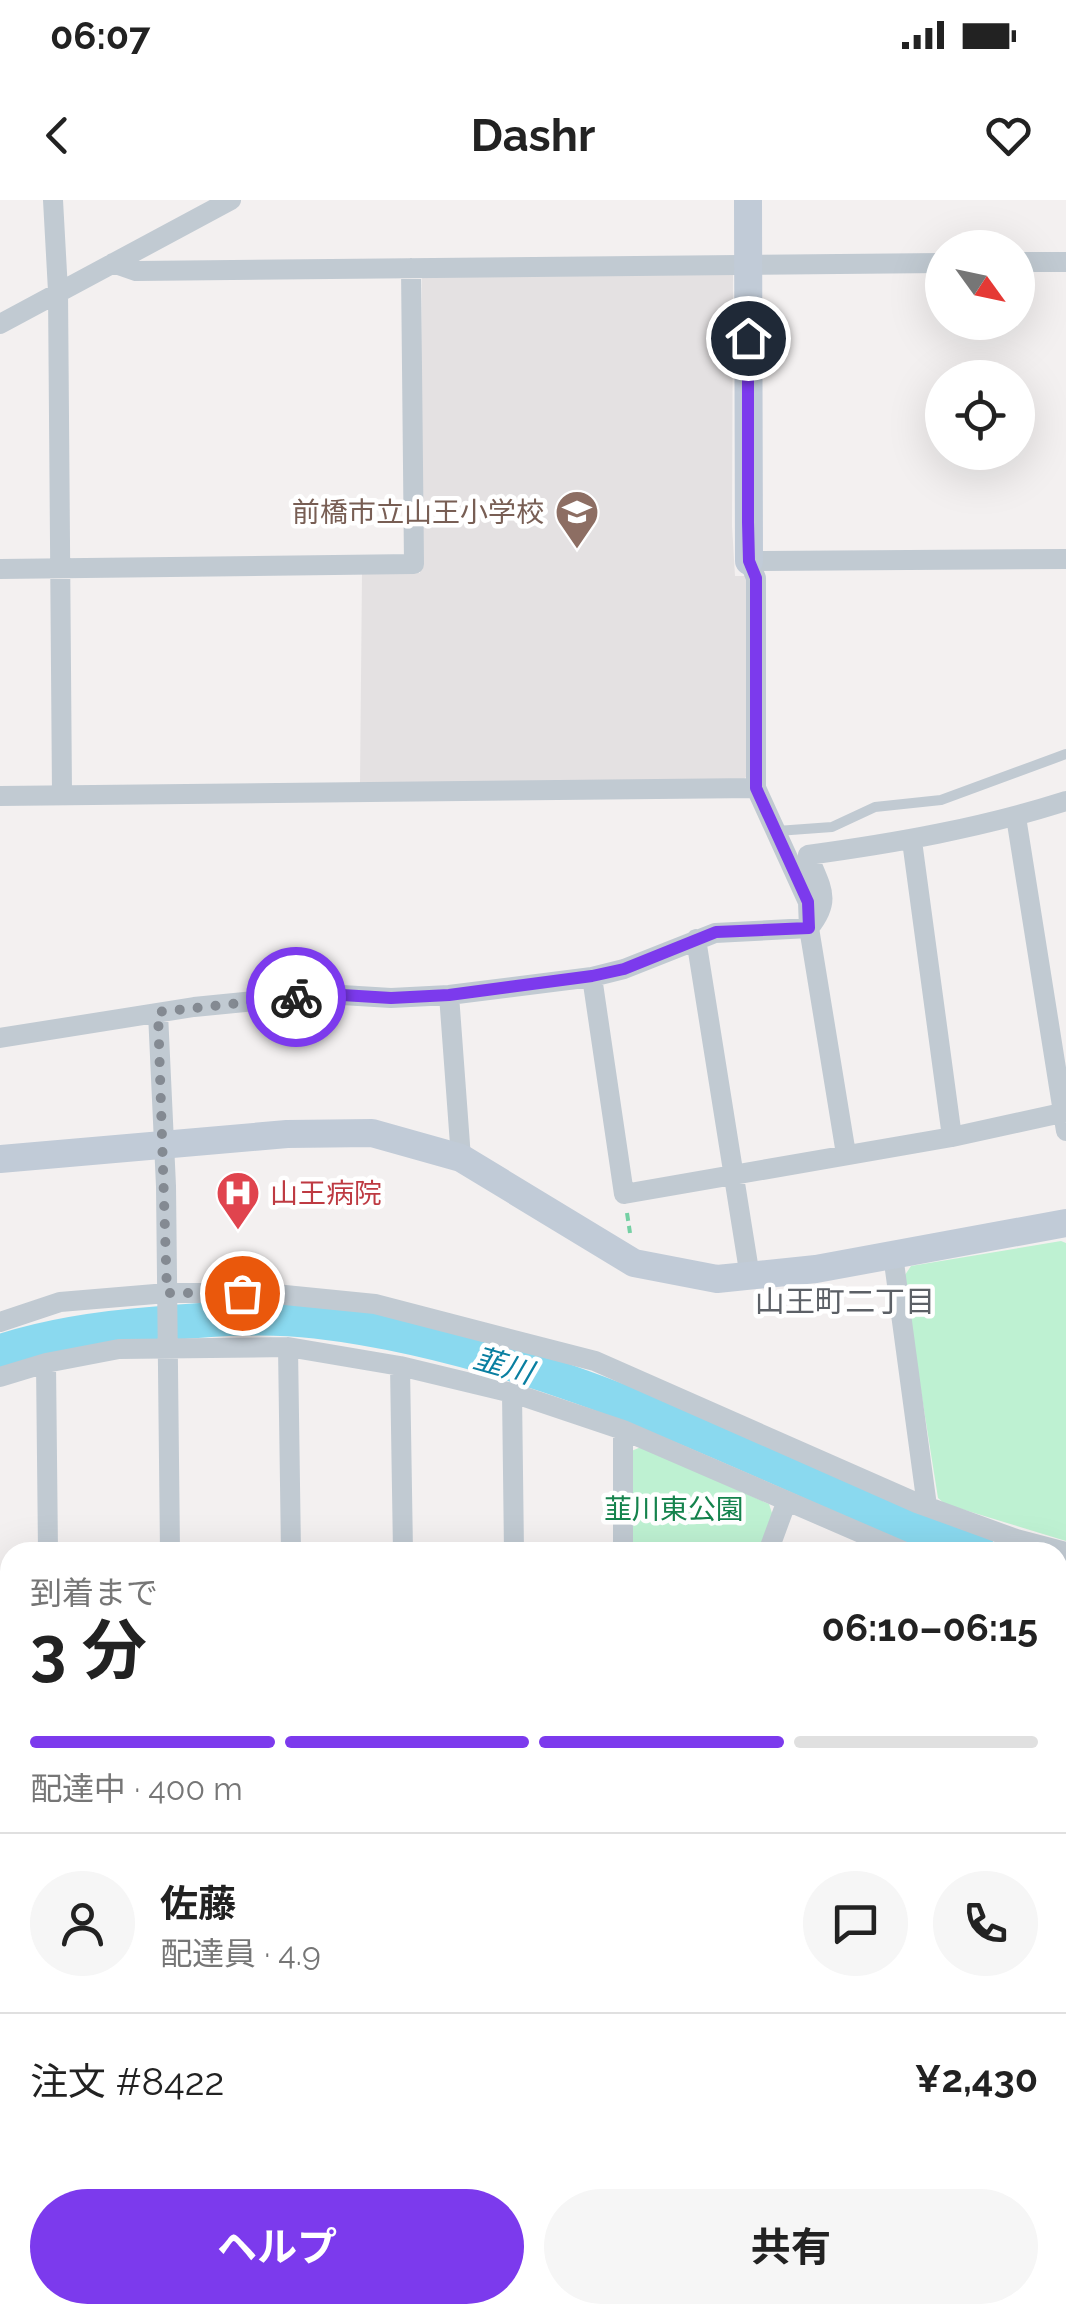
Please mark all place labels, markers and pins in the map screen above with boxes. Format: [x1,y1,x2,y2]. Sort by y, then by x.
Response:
pin [706,296,791,381]
school or university icon: 前橋市立山王小学校 [554,489,600,550]
place label: 前橋市立山王小学校 [292,496,544,529]
hospital icon: 山王病院 [215,1170,261,1231]
place label: 山王病院 [270,1177,382,1210]
pin [200,1251,285,1336]

